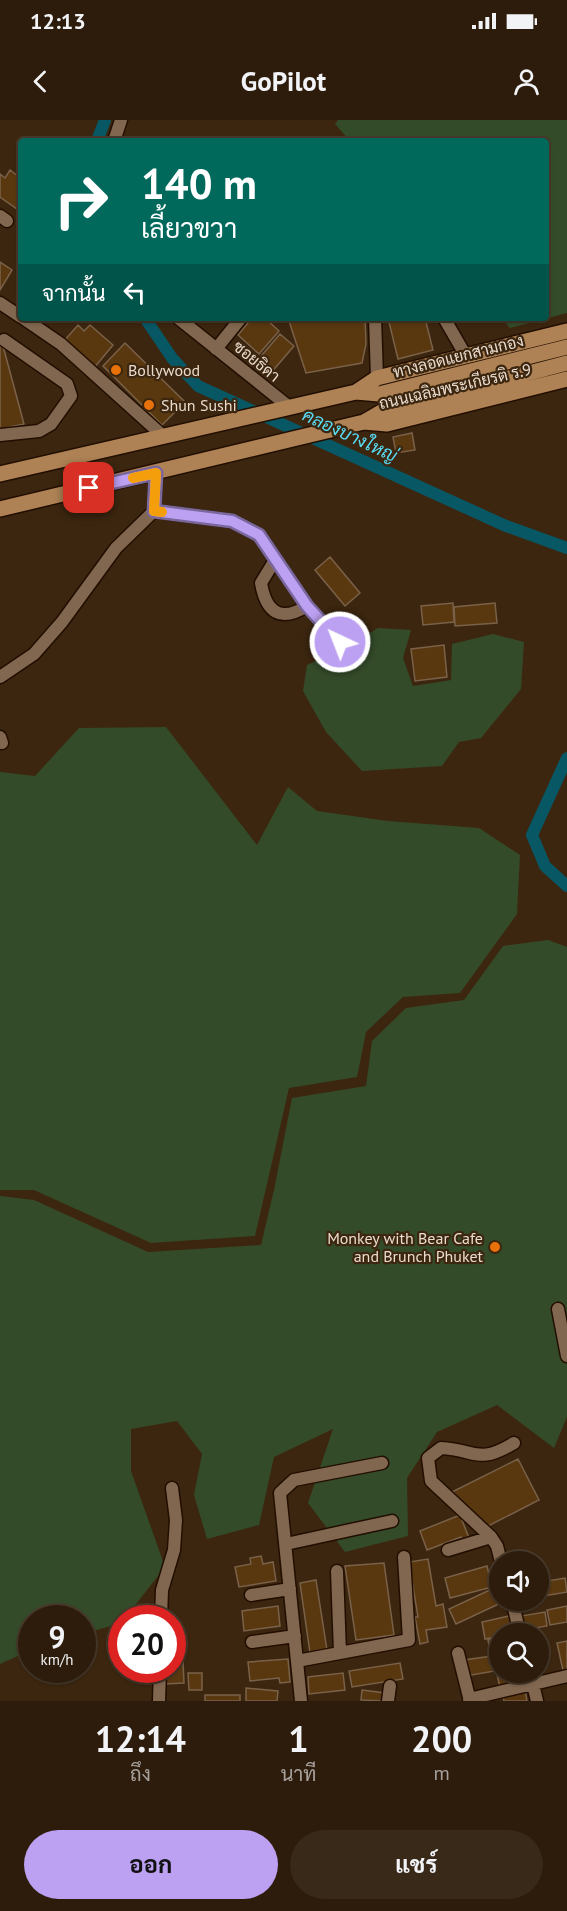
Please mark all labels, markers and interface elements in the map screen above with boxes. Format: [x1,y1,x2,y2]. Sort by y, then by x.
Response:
text: 12:13 [30,7,86,35]
text: GoPilot [241,64,326,98]
icon: back [24,65,57,98]
icon: person [510,65,543,98]
text: 140 m [141,156,257,211]
icon: right [42,162,120,240]
text: เลี้ยวขวา [141,211,237,245]
icon: left [118,276,151,309]
text: จากนั้น [42,279,106,307]
street label: ทางลอดแยกสามกอง [391,330,525,382]
street label: ซอยธิดา [230,336,284,386]
street label: ถนนเฉลิมพระเกียรติ ร.9 [377,358,533,413]
place label: Bollywood [128,360,200,380]
marker: Bollywood [109,363,123,377]
place label: Shun Sushi [161,395,237,415]
marker: Shun Sushi [142,398,156,412]
water label: คลองบางใหญ่ [299,402,402,467]
pin [63,462,114,513]
icon: arrive [72,471,105,504]
position arrow [308,610,372,674]
place label: Monkey with Bear Cafe and Brunch Phuket [327,1228,484,1266]
marker: Monkey with Bear Cafe and Brunch Phuket [488,1240,502,1254]
map controls [489,1551,549,1683]
button: sound [489,1551,549,1611]
speed limit sign: 20 [108,1605,186,1683]
text: 9 [48,1617,66,1656]
button: search [489,1623,549,1683]
text: km/h [41,1650,73,1669]
text: 12:14 [95,1715,186,1762]
text: 1 [288,1715,309,1762]
text: 200 [411,1715,472,1762]
text: m [434,1760,450,1786]
text: ถึง [130,1761,151,1787]
text: นาที [281,1761,316,1787]
button: ออก [24,1830,278,1899]
button: แชร์ [290,1830,543,1899]

